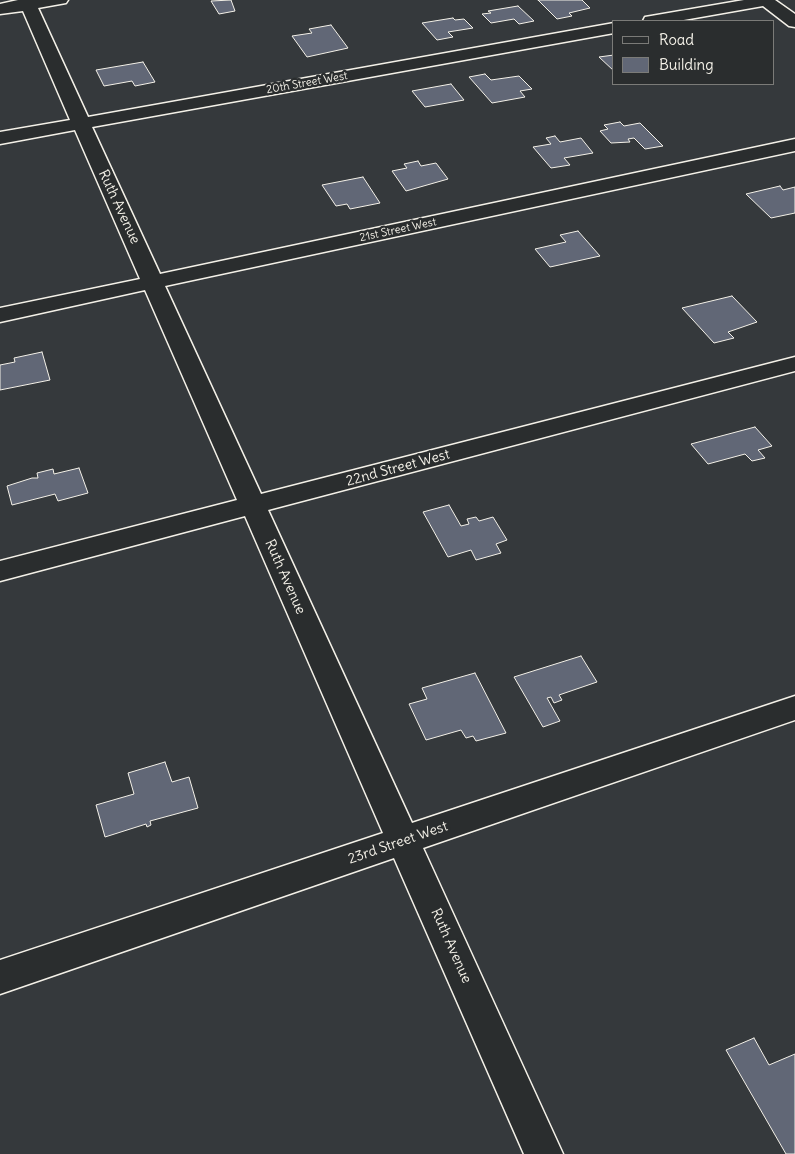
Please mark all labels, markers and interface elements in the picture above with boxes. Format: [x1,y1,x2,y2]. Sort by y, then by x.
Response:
legend [612,20,775,85]
text: Road [659,30,694,49]
text: Building [659,55,714,74]
street label: 20th Street West [265,69,349,97]
street label: Ruth Avenue [94,167,144,247]
street label: 21st Street West [359,215,437,245]
street label: 22nd Street West [344,446,452,490]
street label: Ruth Avenue [261,537,309,617]
street label: 23rd Street West [346,818,450,868]
street label: Ruth Avenue [427,906,475,986]

